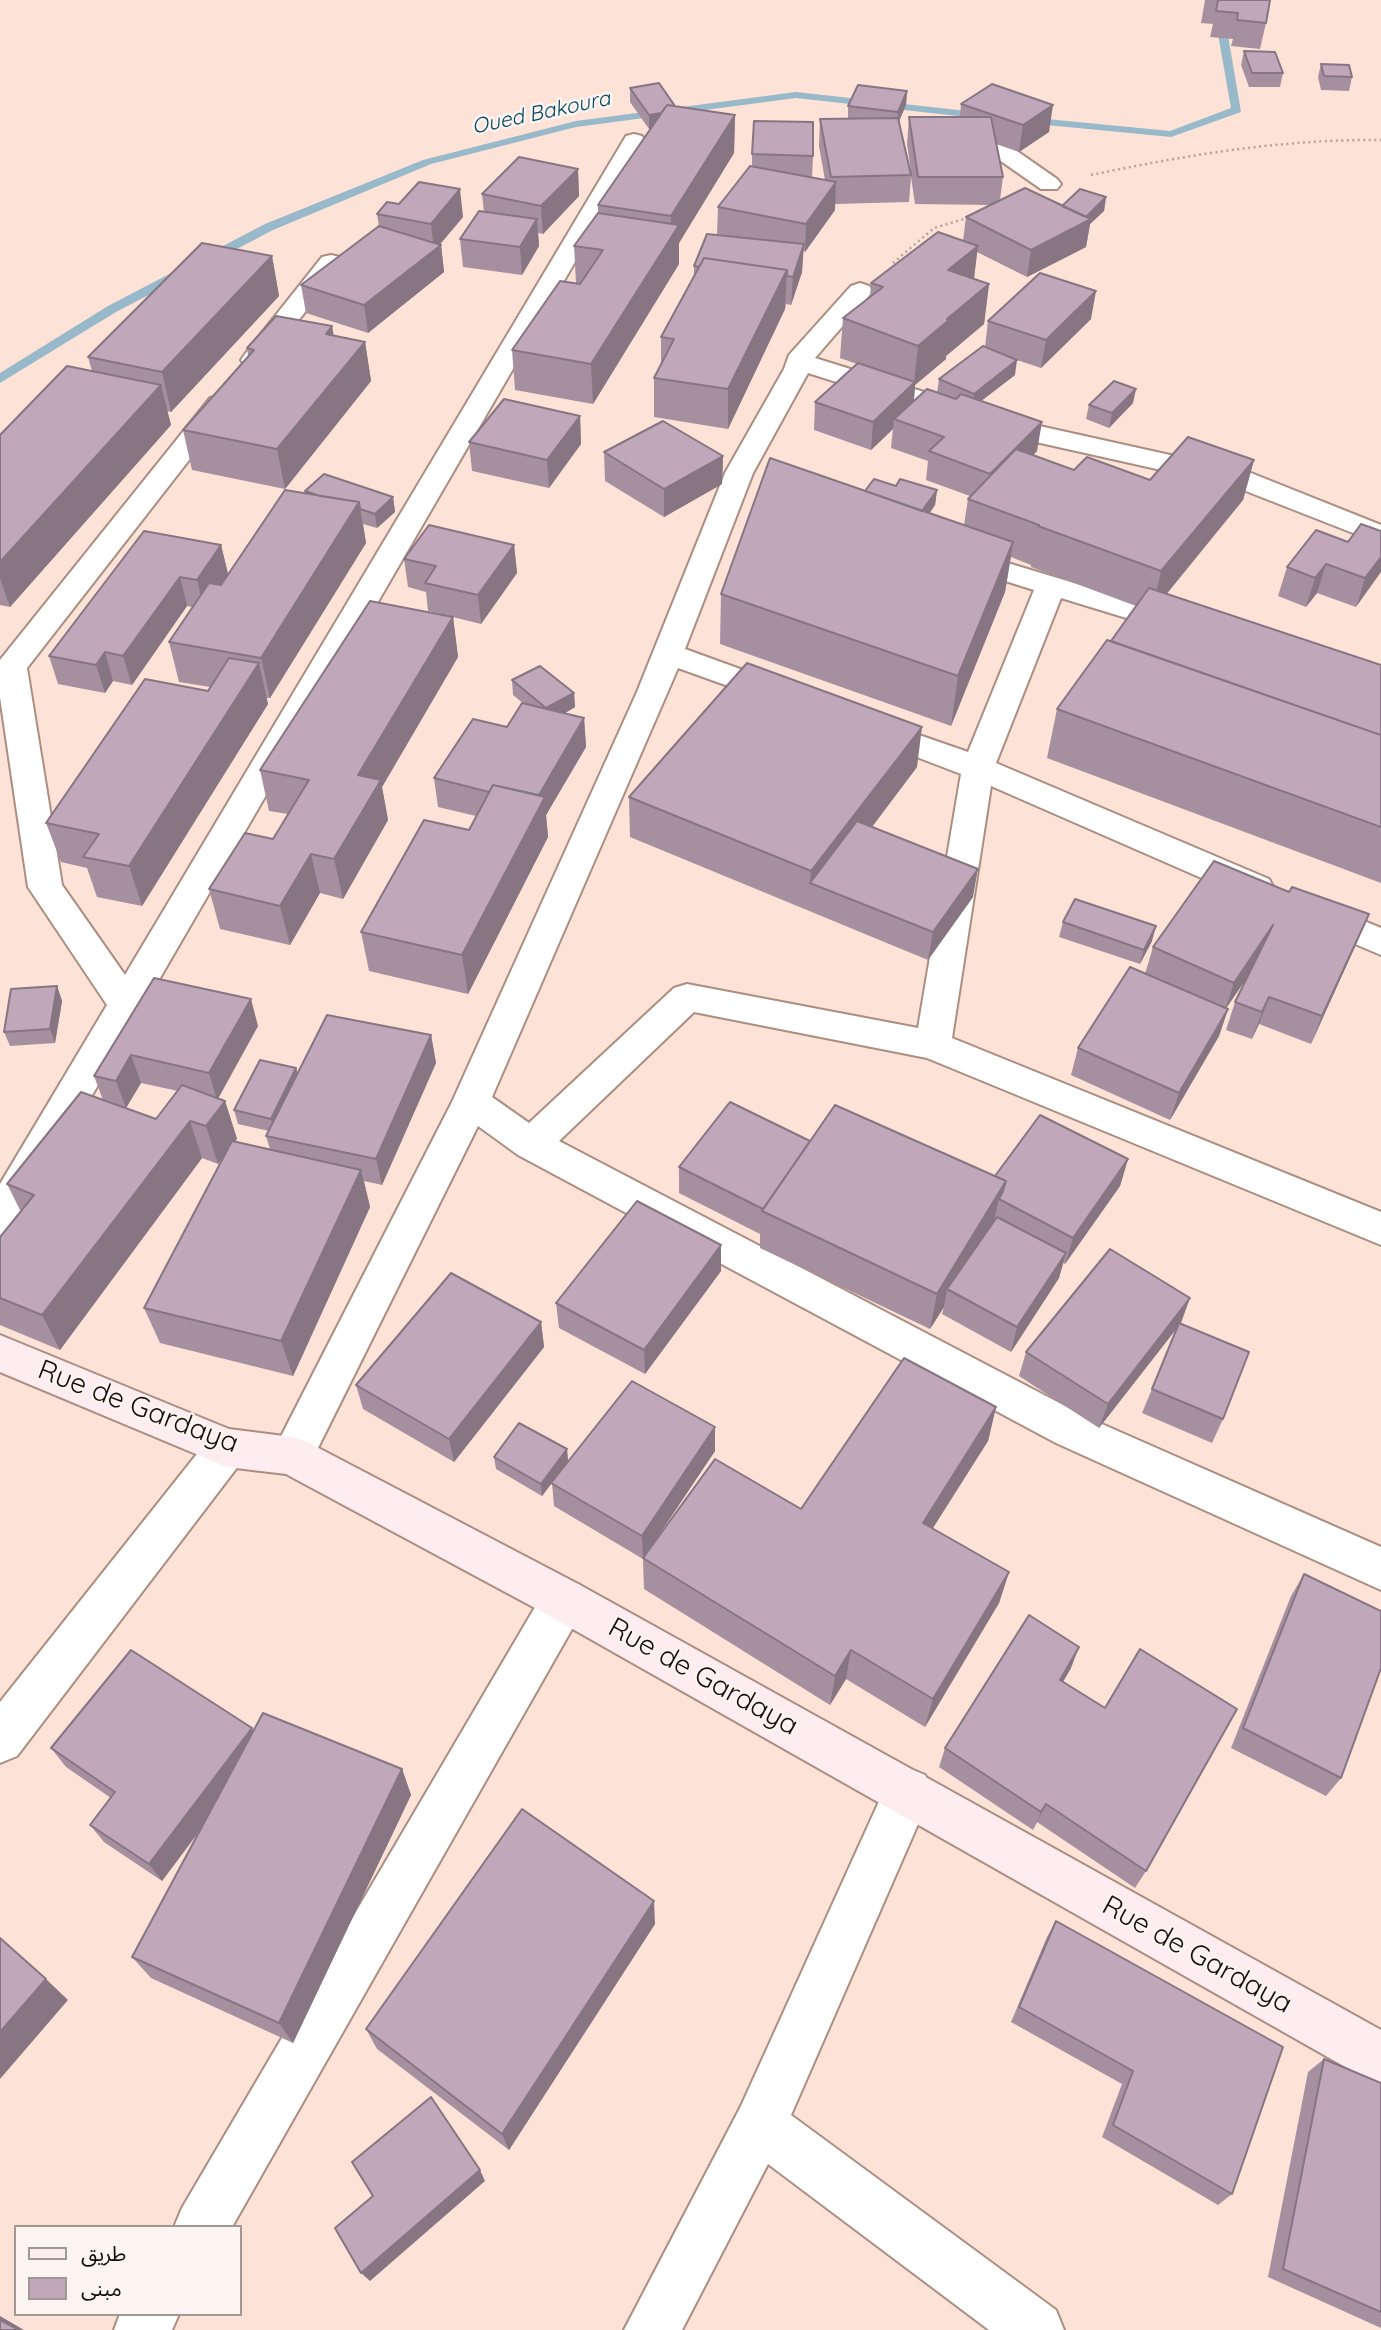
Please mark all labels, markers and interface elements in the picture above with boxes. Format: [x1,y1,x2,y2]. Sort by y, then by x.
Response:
water label: Oued Bakoura [470,86,612,140]
street label: Rue de Gardaya [33,1353,243,1461]
street label: Rue de Gardaya [602,1611,804,1743]
street label: Rue de Gardaya [1096,1889,1298,2021]
legend [14,2225,242,2316]
text: طريق [81,2240,126,2266]
text: مبنى [81,2275,122,2301]

